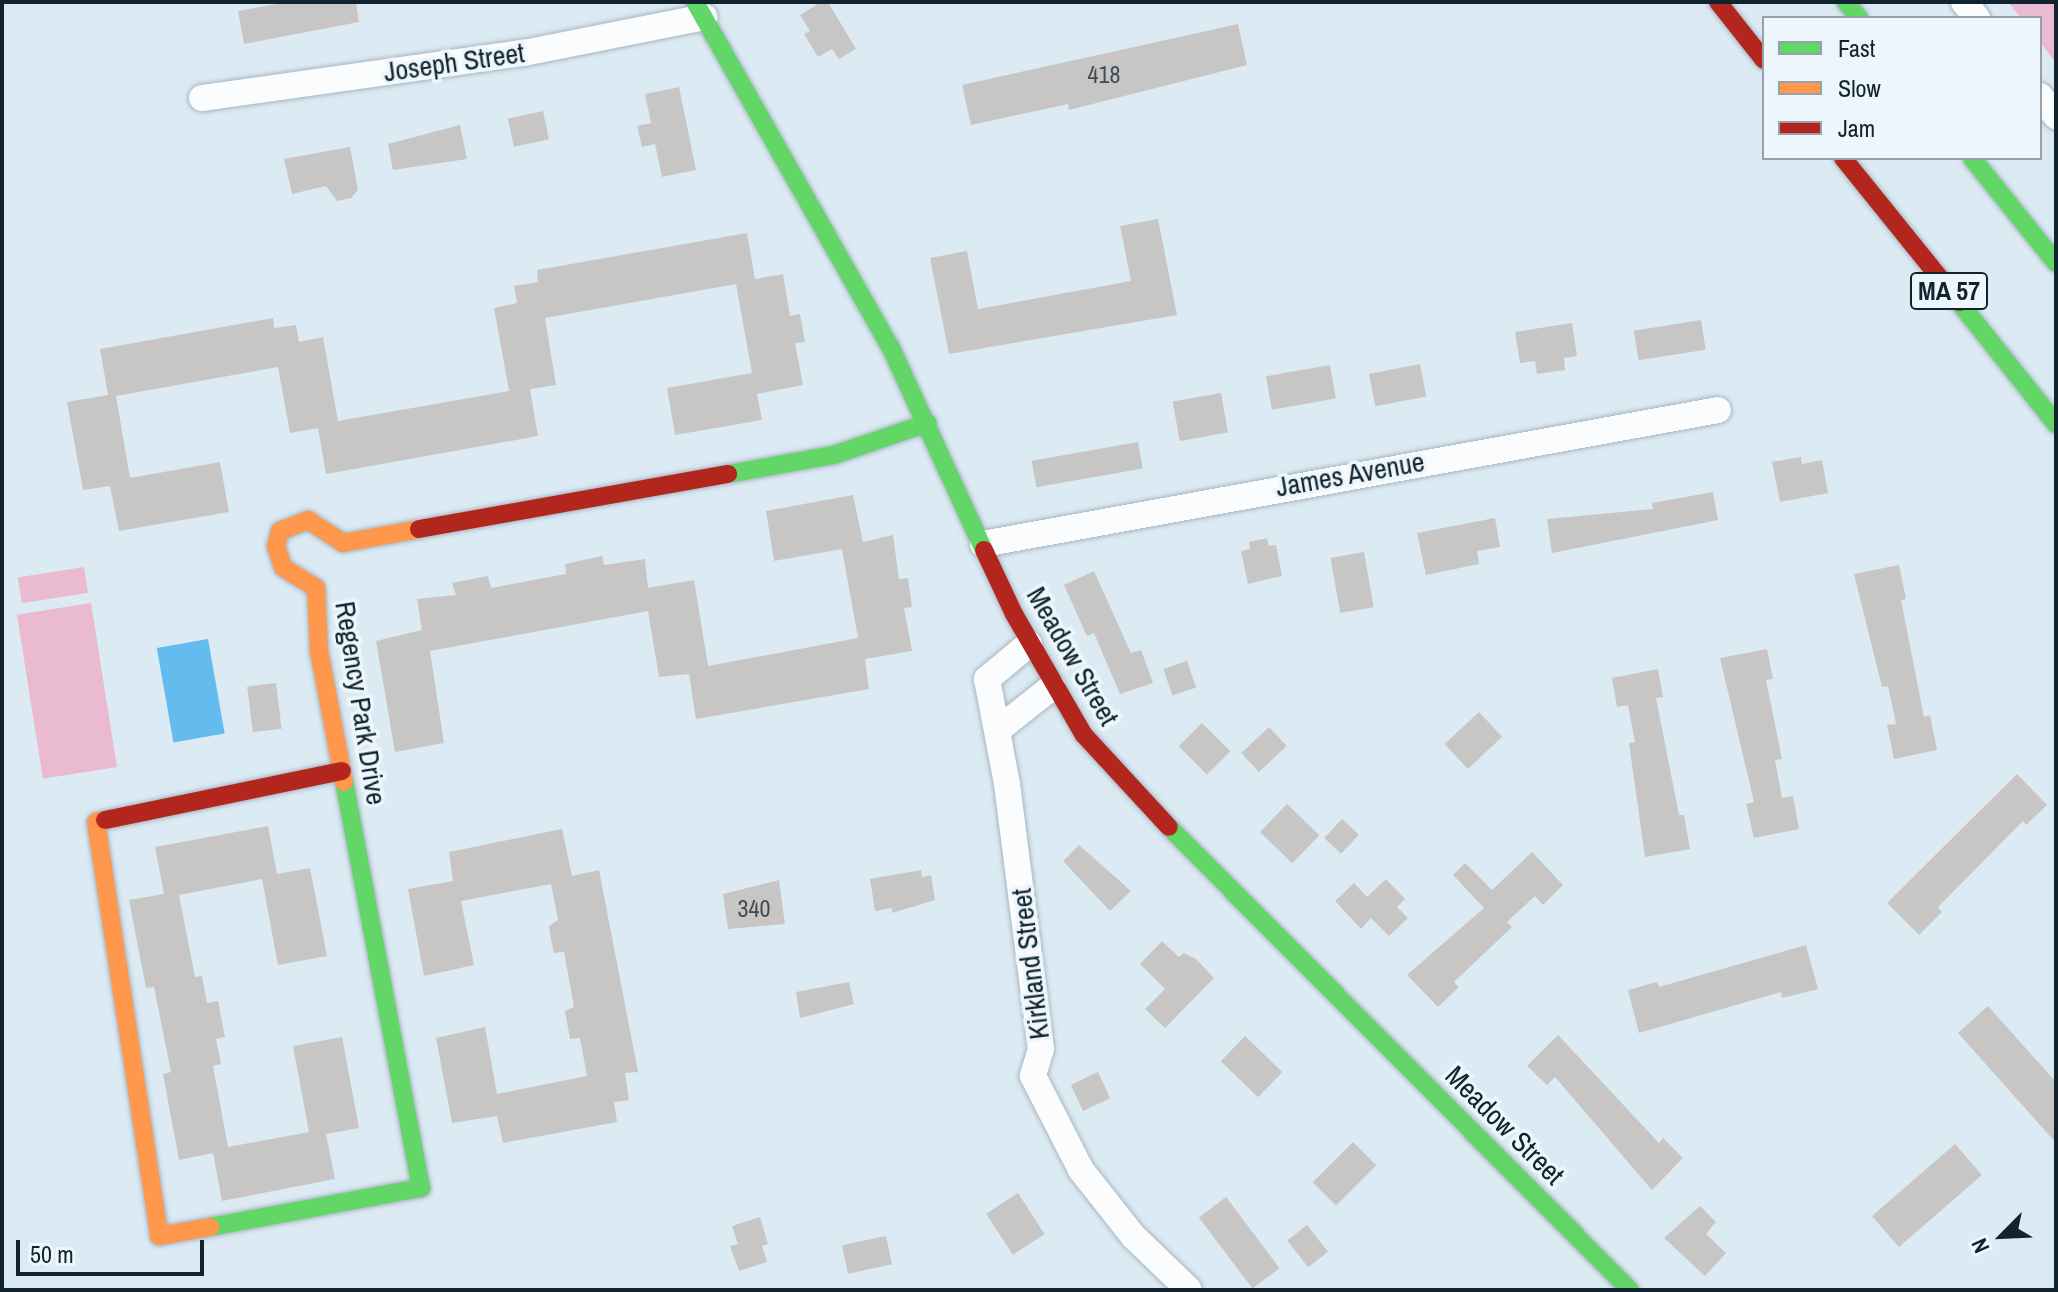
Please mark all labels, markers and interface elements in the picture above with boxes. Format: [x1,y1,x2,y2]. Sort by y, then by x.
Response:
legend [1762,16,2042,160]
text: Fast [1838,32,1875,64]
street label: Joseph Street [382,36,526,88]
house number: 418 [1088,61,1120,89]
text: Slow [1838,72,1881,104]
text: Jam [1838,112,1875,144]
road number: MA 57 [1909,269,1989,313]
street label: James Avenue [1272,444,1428,504]
street label: Meadow Street [1020,581,1126,731]
street label: Regency Park Drive [328,599,394,807]
street label: Kirkland Street [1004,887,1056,1041]
house number: 340 [738,895,770,923]
street label: Meadow Street [1439,1059,1571,1191]
north arrow [1962,1196,2042,1276]
scale bar [20,1224,208,1274]
text: N [1964,1234,1996,1258]
text: 50 m [30,1238,74,1270]

